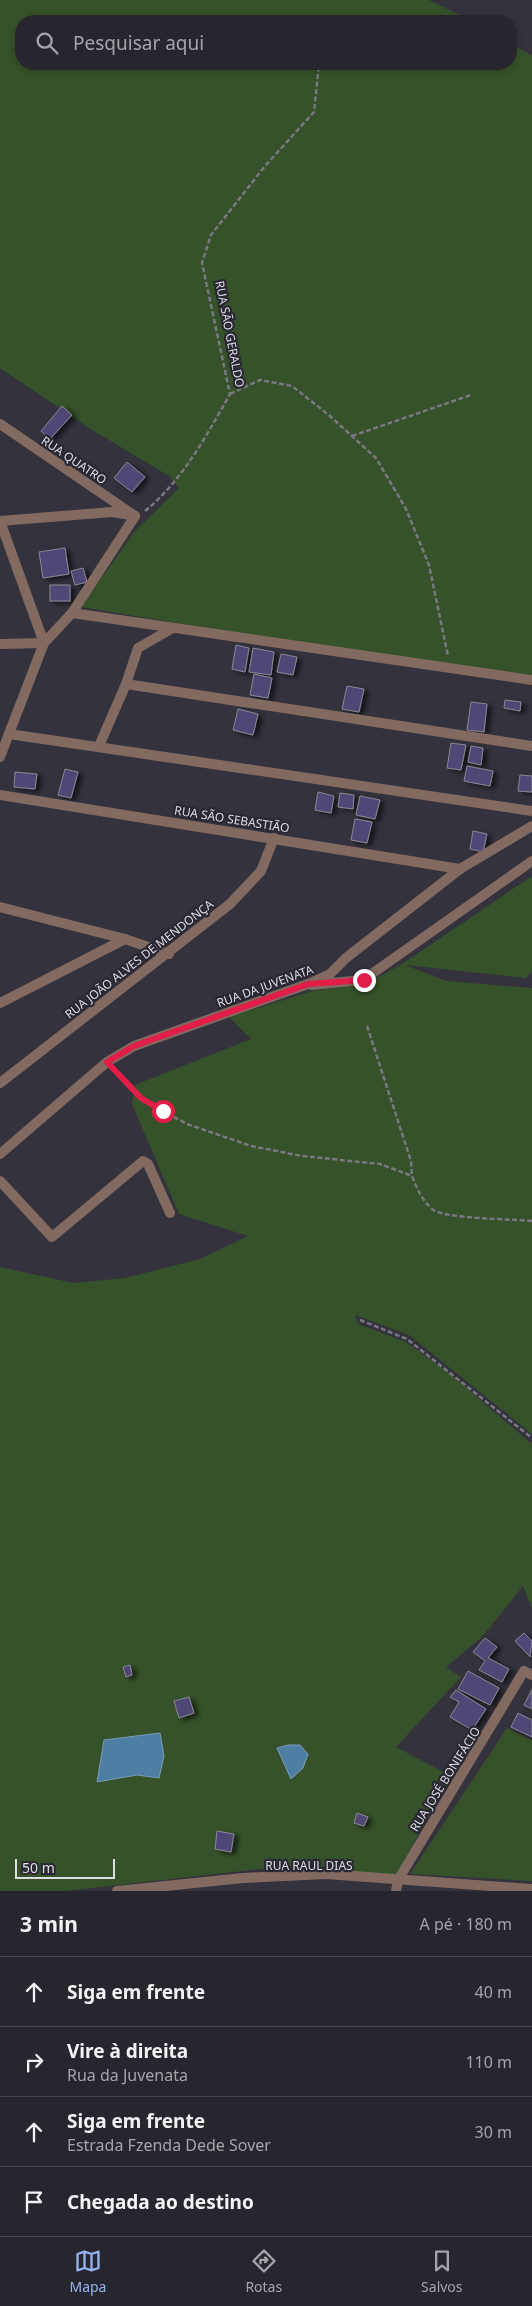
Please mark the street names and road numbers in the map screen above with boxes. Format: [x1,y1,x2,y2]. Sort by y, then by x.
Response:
street label: RUA SÃO GERALDO [211,279,249,389]
street label: RUA QUATRO [38,432,110,488]
street label: RUA SÃO SEBASTIÃO [173,802,291,836]
street label: RUA JOÃO ALVES DE MENDONÇA [61,895,217,1022]
street label: RUA DA JUVENATA [214,961,316,1011]
street label: RUA JOSÉ BONIFÁCIO [406,1723,484,1835]
street label: RUA RAUL DIAS [265,1857,353,1874]

